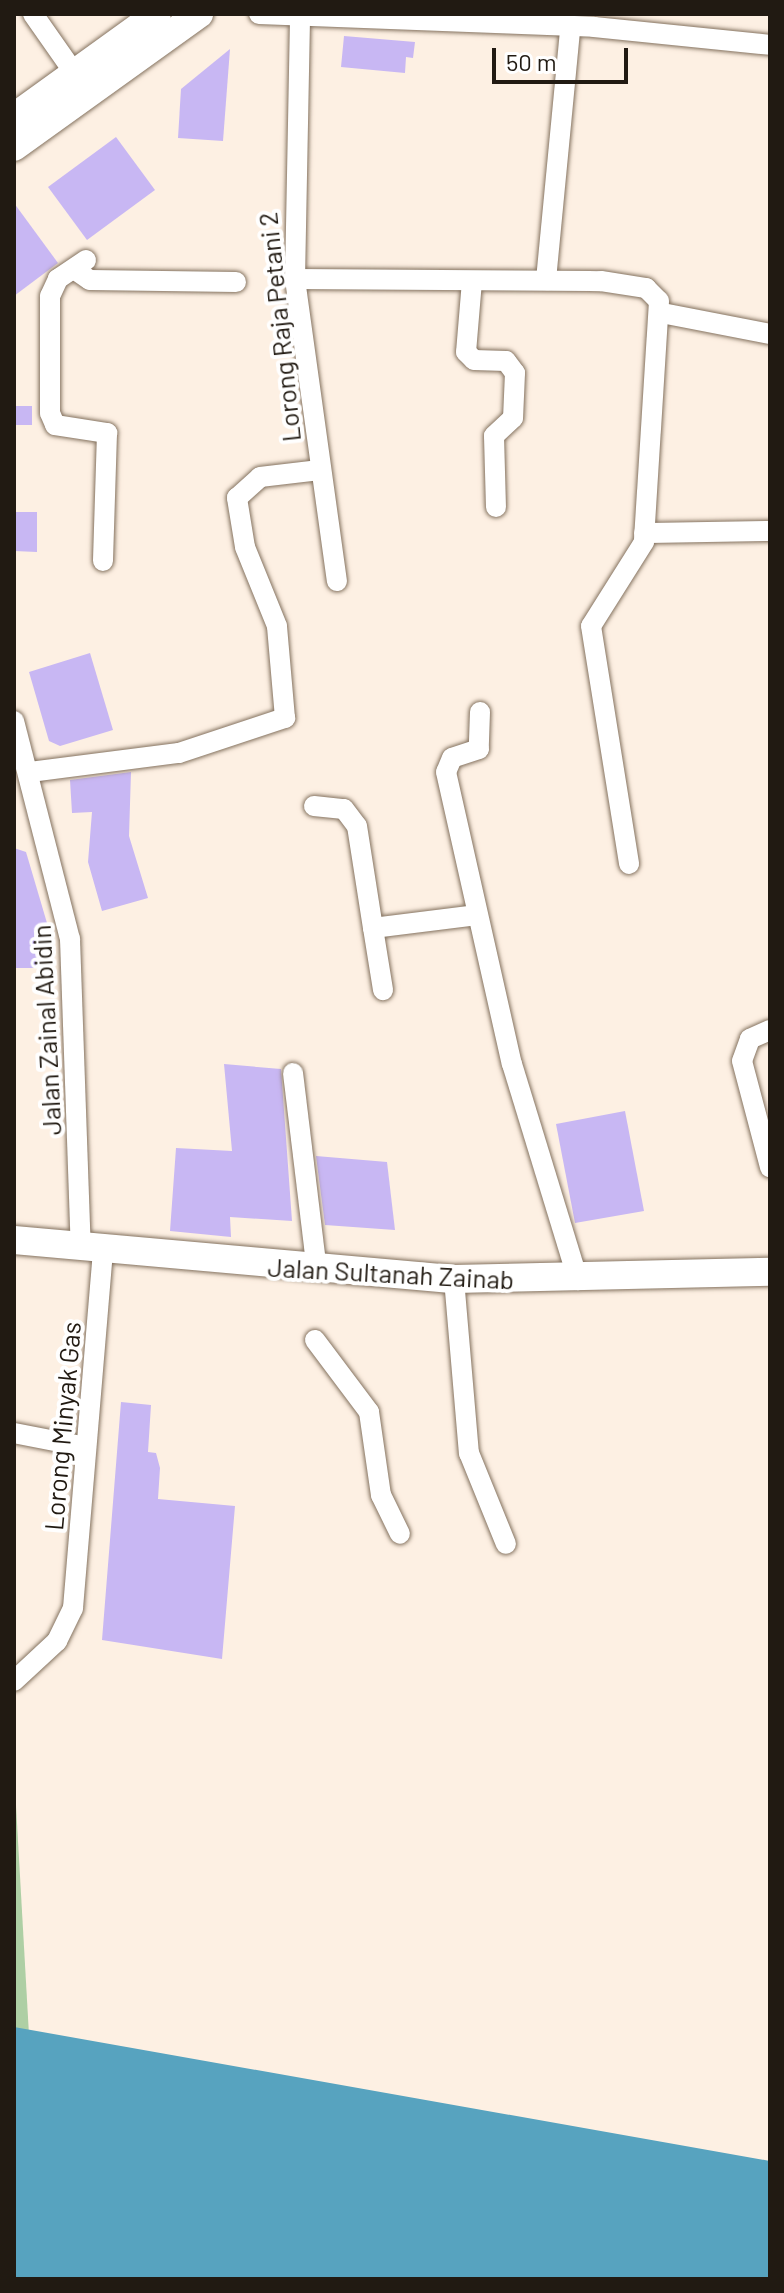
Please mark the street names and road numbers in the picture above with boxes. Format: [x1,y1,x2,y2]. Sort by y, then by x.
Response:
street label: Lorong Raja Petani 2 [251,211,307,443]
street label: Jalan Zainal Abidin [25,924,67,1136]
street label: Jalan Sultanah Zainab [267,1251,515,1295]
street label: Lorong Minyak Gas [37,1320,87,1532]

